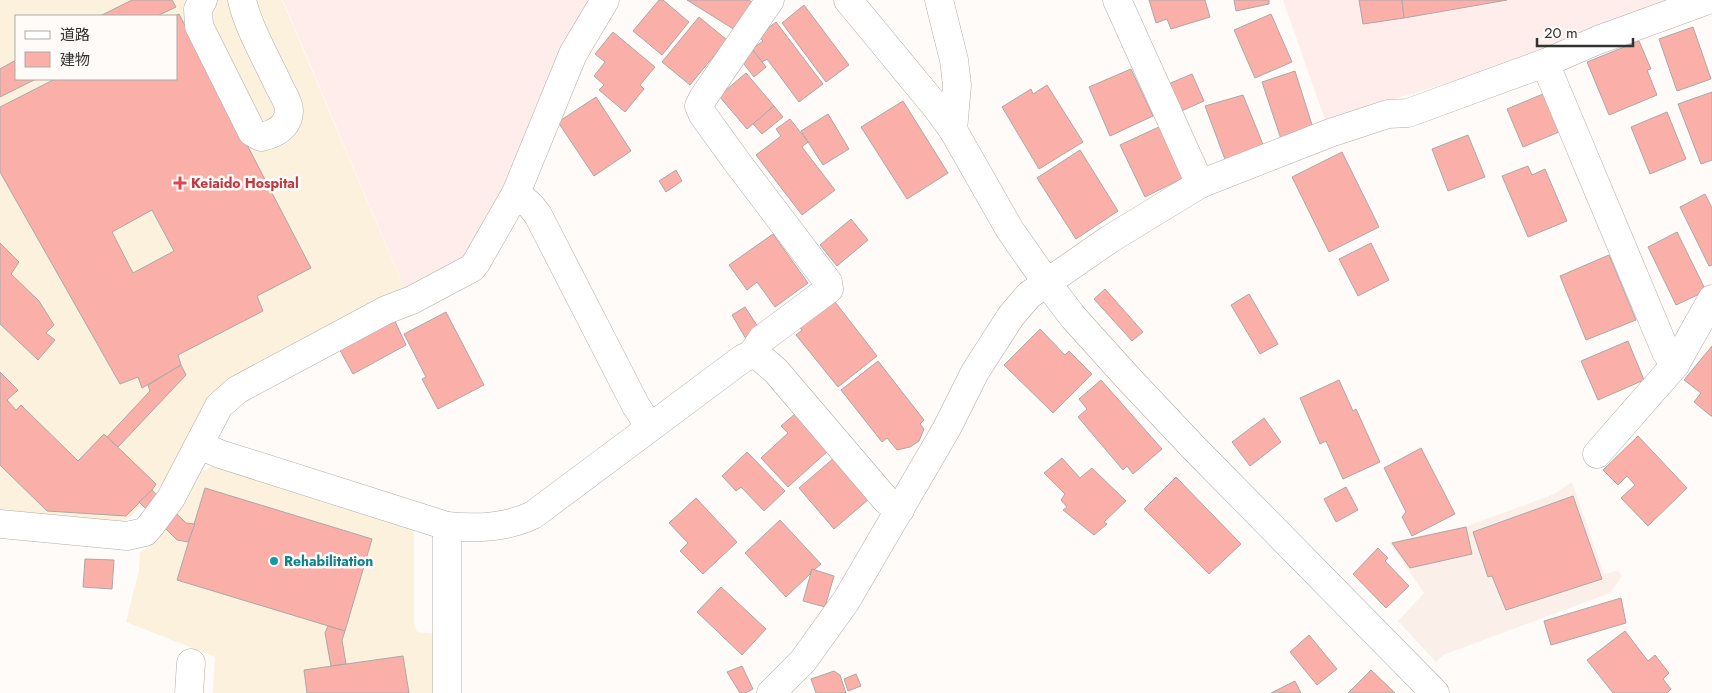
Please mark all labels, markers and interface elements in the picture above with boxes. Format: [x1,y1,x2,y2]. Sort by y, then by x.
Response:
legend [15,15,178,80]
scale bar [1537,15,1633,47]
text: 20 m [1544,22,1578,44]
text: 道路 [60,24,90,46]
text: 建物 [60,49,90,71]
place label: Keiaido Hospital [191,173,299,193]
marker: Keiaido Hospital [173,176,187,190]
place label: Rehabilitation [284,551,373,571]
marker: Rehabilitation [268,555,280,567]

